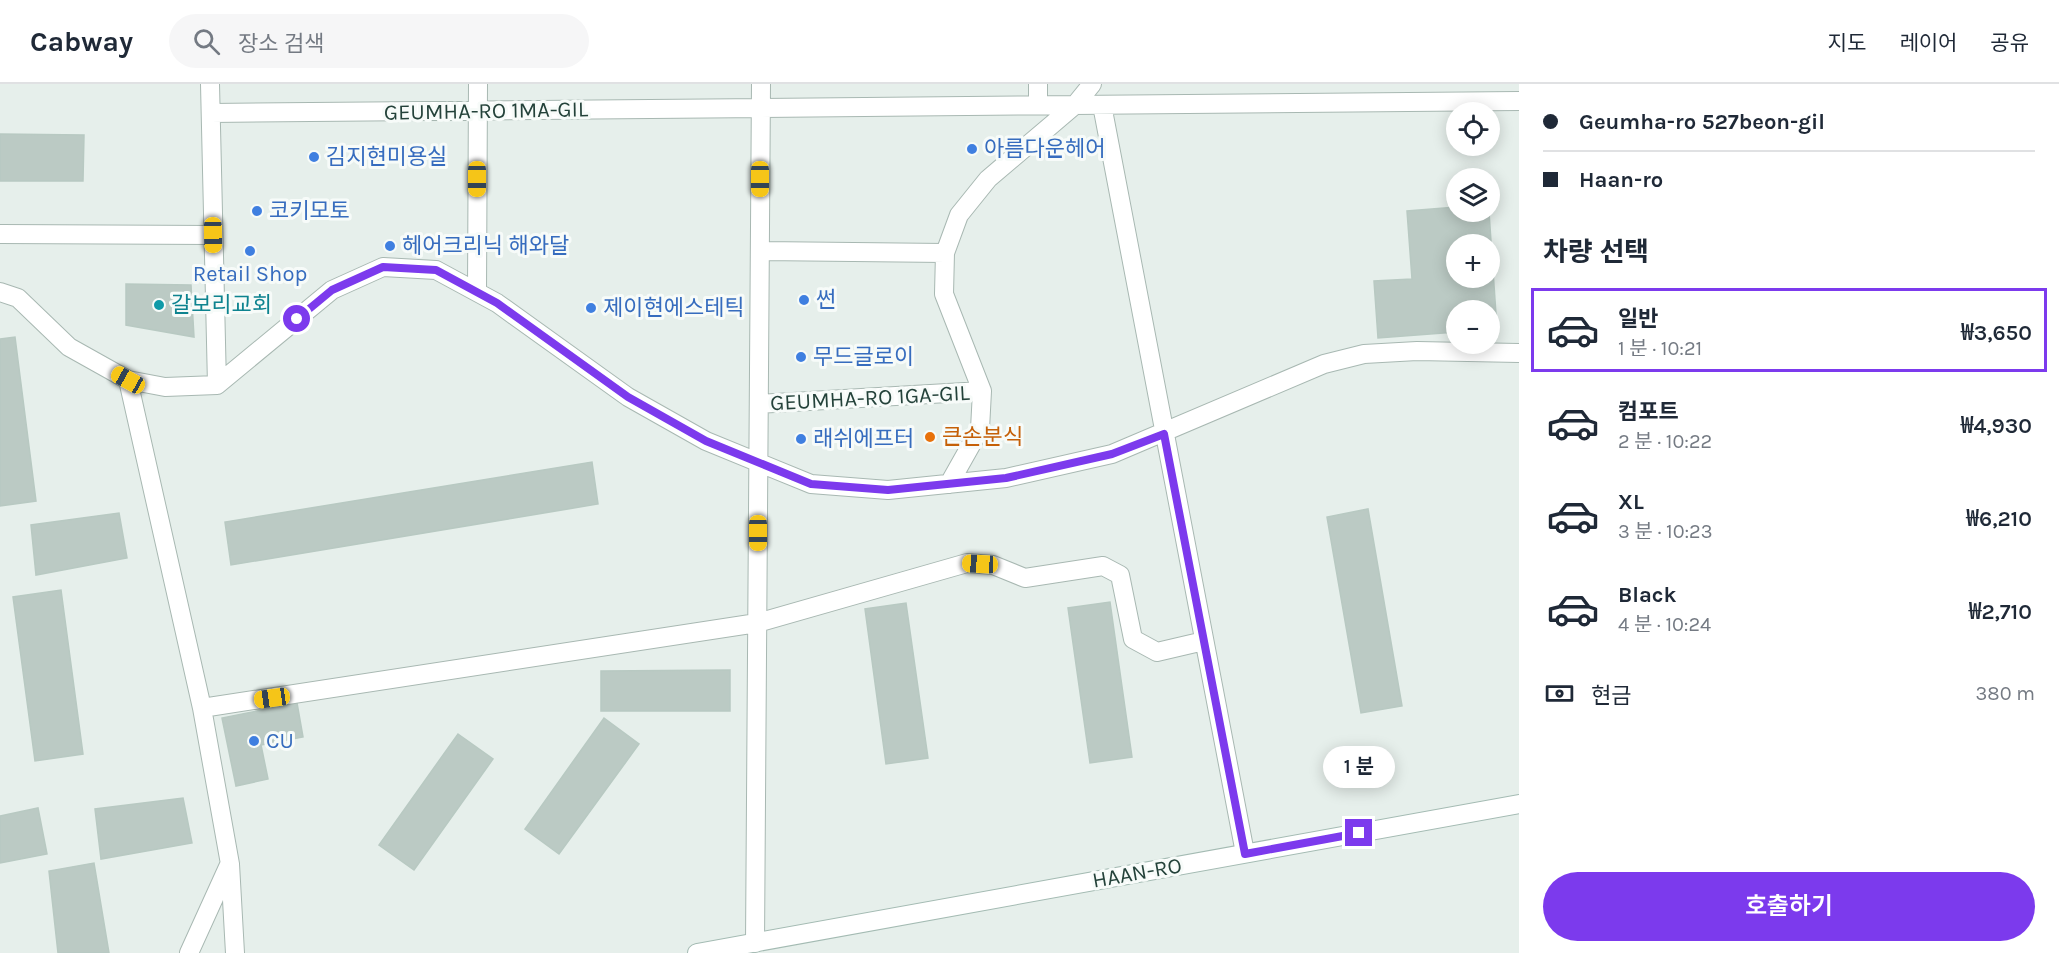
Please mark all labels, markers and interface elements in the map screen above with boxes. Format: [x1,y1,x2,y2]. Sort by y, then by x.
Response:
search box [169,14,589,68]
text: Cabway [30,25,133,58]
icon: search [190,25,223,58]
text: 장소 검색 [238,31,324,57]
text: 지도 [1828,31,1866,55]
text: 레이어 [1899,31,1957,55]
text: 공유 [1990,31,2029,55]
street label: GEUMHA-RO 1MA-GIL [384,96,589,126]
map controls [1446,102,1500,354]
button: locate [1446,102,1500,156]
text: Geumha-ro 527beon-gil [1579,109,1825,135]
place label: 아름다운헤어 [984,136,1105,162]
marker: 아름다운헤어 [965,142,979,156]
place label: 김지현미용실 [326,144,447,170]
marker: 김지현미용실 [307,150,321,164]
car [468,161,486,197]
car [751,161,769,197]
text: Haan-ro [1579,167,1663,193]
button: layers [1446,168,1500,222]
place label: 코키모토 [269,198,350,224]
marker: 코키모토 [250,204,264,218]
car [204,217,222,253]
place label: 헤어크리닉 해와달 [402,233,569,259]
button: + [1446,234,1500,288]
text: 차량 선택 [1543,236,1649,268]
marker: 헤어크리닉 해와달 [383,239,397,253]
marker: Retail Shop [243,244,257,258]
place label: Retail Shop [193,261,307,287]
place label: 썬 [816,287,836,313]
place label: 갈보리교회 [171,292,272,318]
marker: 썬 [797,293,811,307]
place label: 제이현에스테틱 [603,295,745,321]
marker: 갈보리교회 [152,298,166,312]
button: − [1446,300,1500,354]
marker: 제이현에스테틱 [584,301,598,315]
icon: car [1546,303,1600,357]
route start [283,305,310,332]
text: 일반 [1618,306,1658,332]
text: ₩3,650 [1961,320,2032,346]
text: 1 분 · 10:21 [1618,337,1702,360]
place label: 무드글로이 [813,344,914,370]
marker: 무드글로이 [794,350,808,364]
car [108,363,148,397]
street label: GEUMHA-RO 1GA-GIL [770,380,971,416]
icon: car [1546,396,1600,450]
text: 컴포트 [1618,399,1679,425]
text: ₩4,930 [1961,413,2032,439]
place label: 큰손분식 [942,424,1023,450]
place label: 래쉬에프터 [813,426,914,452]
marker: 큰손분식 [923,430,937,444]
text: 2 분 · 10:22 [1618,430,1712,453]
marker: 래쉬에프터 [794,432,808,446]
icon: car [1546,489,1600,543]
text: XL [1618,489,1644,515]
text: ₩6,210 [1966,506,2032,532]
car [749,515,767,551]
text: 3 분 · 10:23 [1618,520,1713,543]
car [962,554,998,574]
icon: car [1546,582,1600,636]
text: Black [1618,582,1677,608]
text: ₩2,710 [1969,599,2032,625]
text: 4 분 · 10:24 [1618,613,1711,636]
icon: cash [1543,677,1576,710]
text: 380 m [1976,682,2035,705]
text: 현금 [1591,683,1631,709]
car [253,687,291,709]
place label: CU [266,728,294,754]
marker: CU [247,734,261,748]
callout: 1 분 [1323,746,1395,788]
text: 1 분 [1344,755,1374,778]
route end [1345,819,1372,846]
street label: HAAN-RO [1090,852,1184,894]
button: 호출하기 [1543,872,2035,941]

